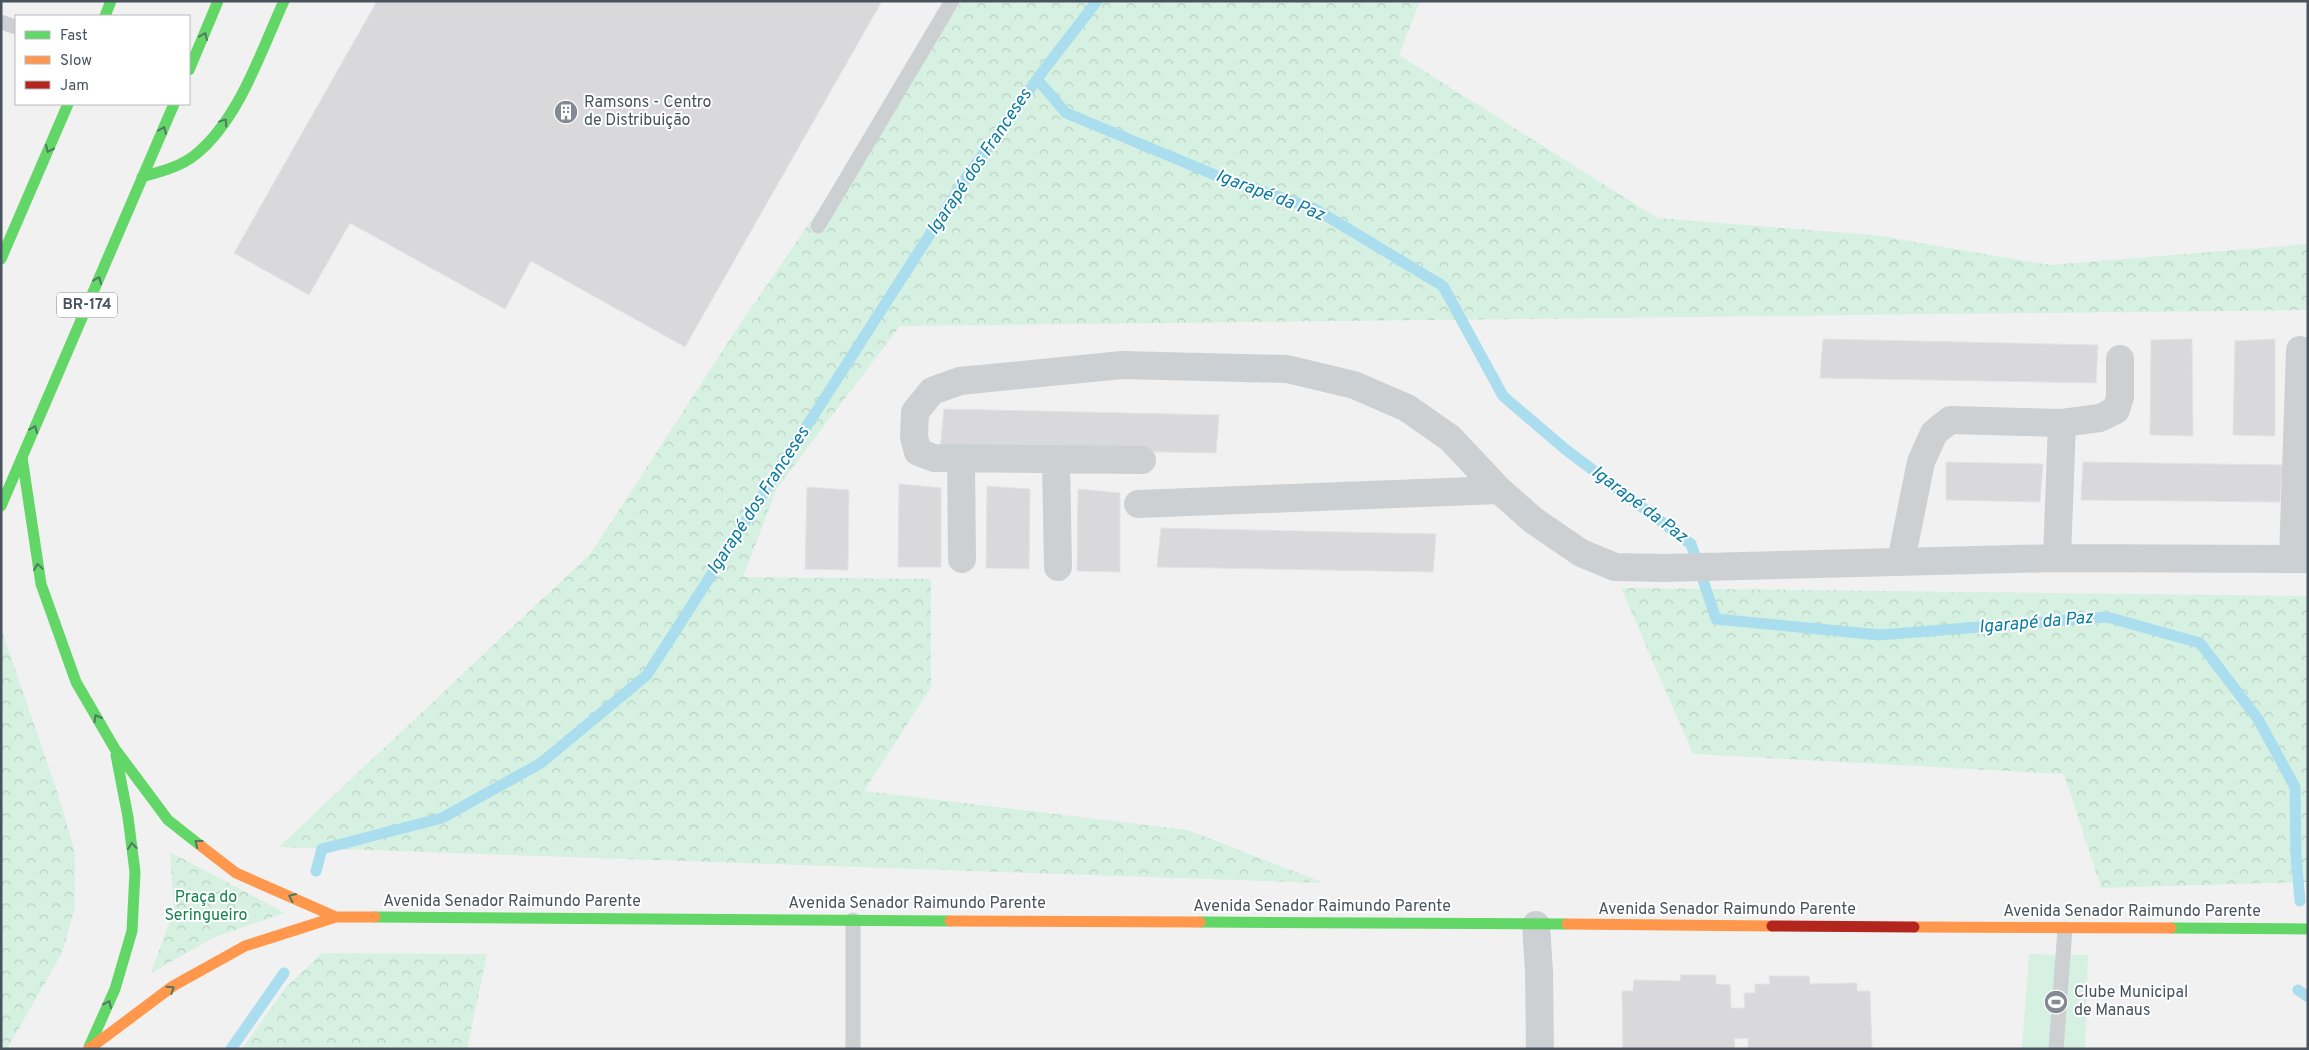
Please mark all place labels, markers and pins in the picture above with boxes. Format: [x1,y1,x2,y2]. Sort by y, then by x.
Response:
place label: Ramsons - Centro de Distribuição [584,93,711,131]
building icon: Ramsons - Centro de Distribuição [553,99,579,125]
place label: Clube Municipal de Manaus [2074,983,2188,1021]
sports icon: Clube Municipal de Manaus [2043,989,2069,1015]

